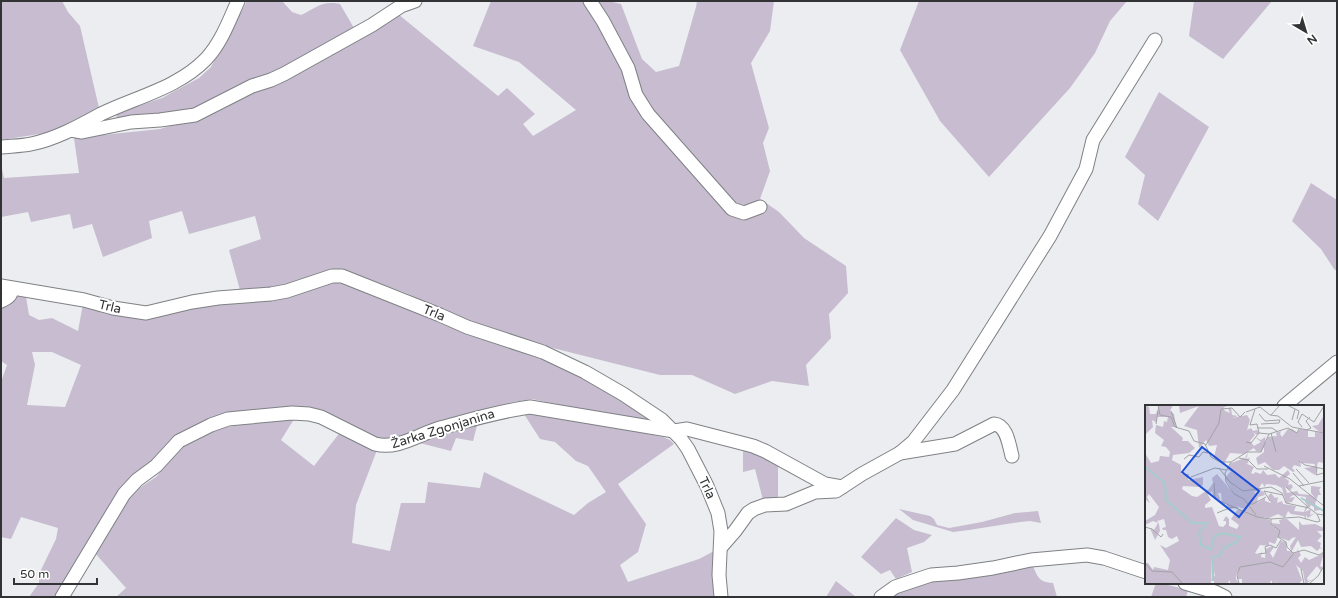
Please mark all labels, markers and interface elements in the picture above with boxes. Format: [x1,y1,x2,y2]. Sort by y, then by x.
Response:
north arrow [1286,12,1326,52]
text: N [1304,32,1319,47]
street label: Trla [97,297,123,317]
street label: Trla [420,301,448,325]
inset map [1145,405,1324,584]
street label: Žarka Zgonjanina [389,406,497,452]
street label: Trla [695,474,719,502]
scale bar [14,560,97,586]
text: 50 m [20,567,49,581]

